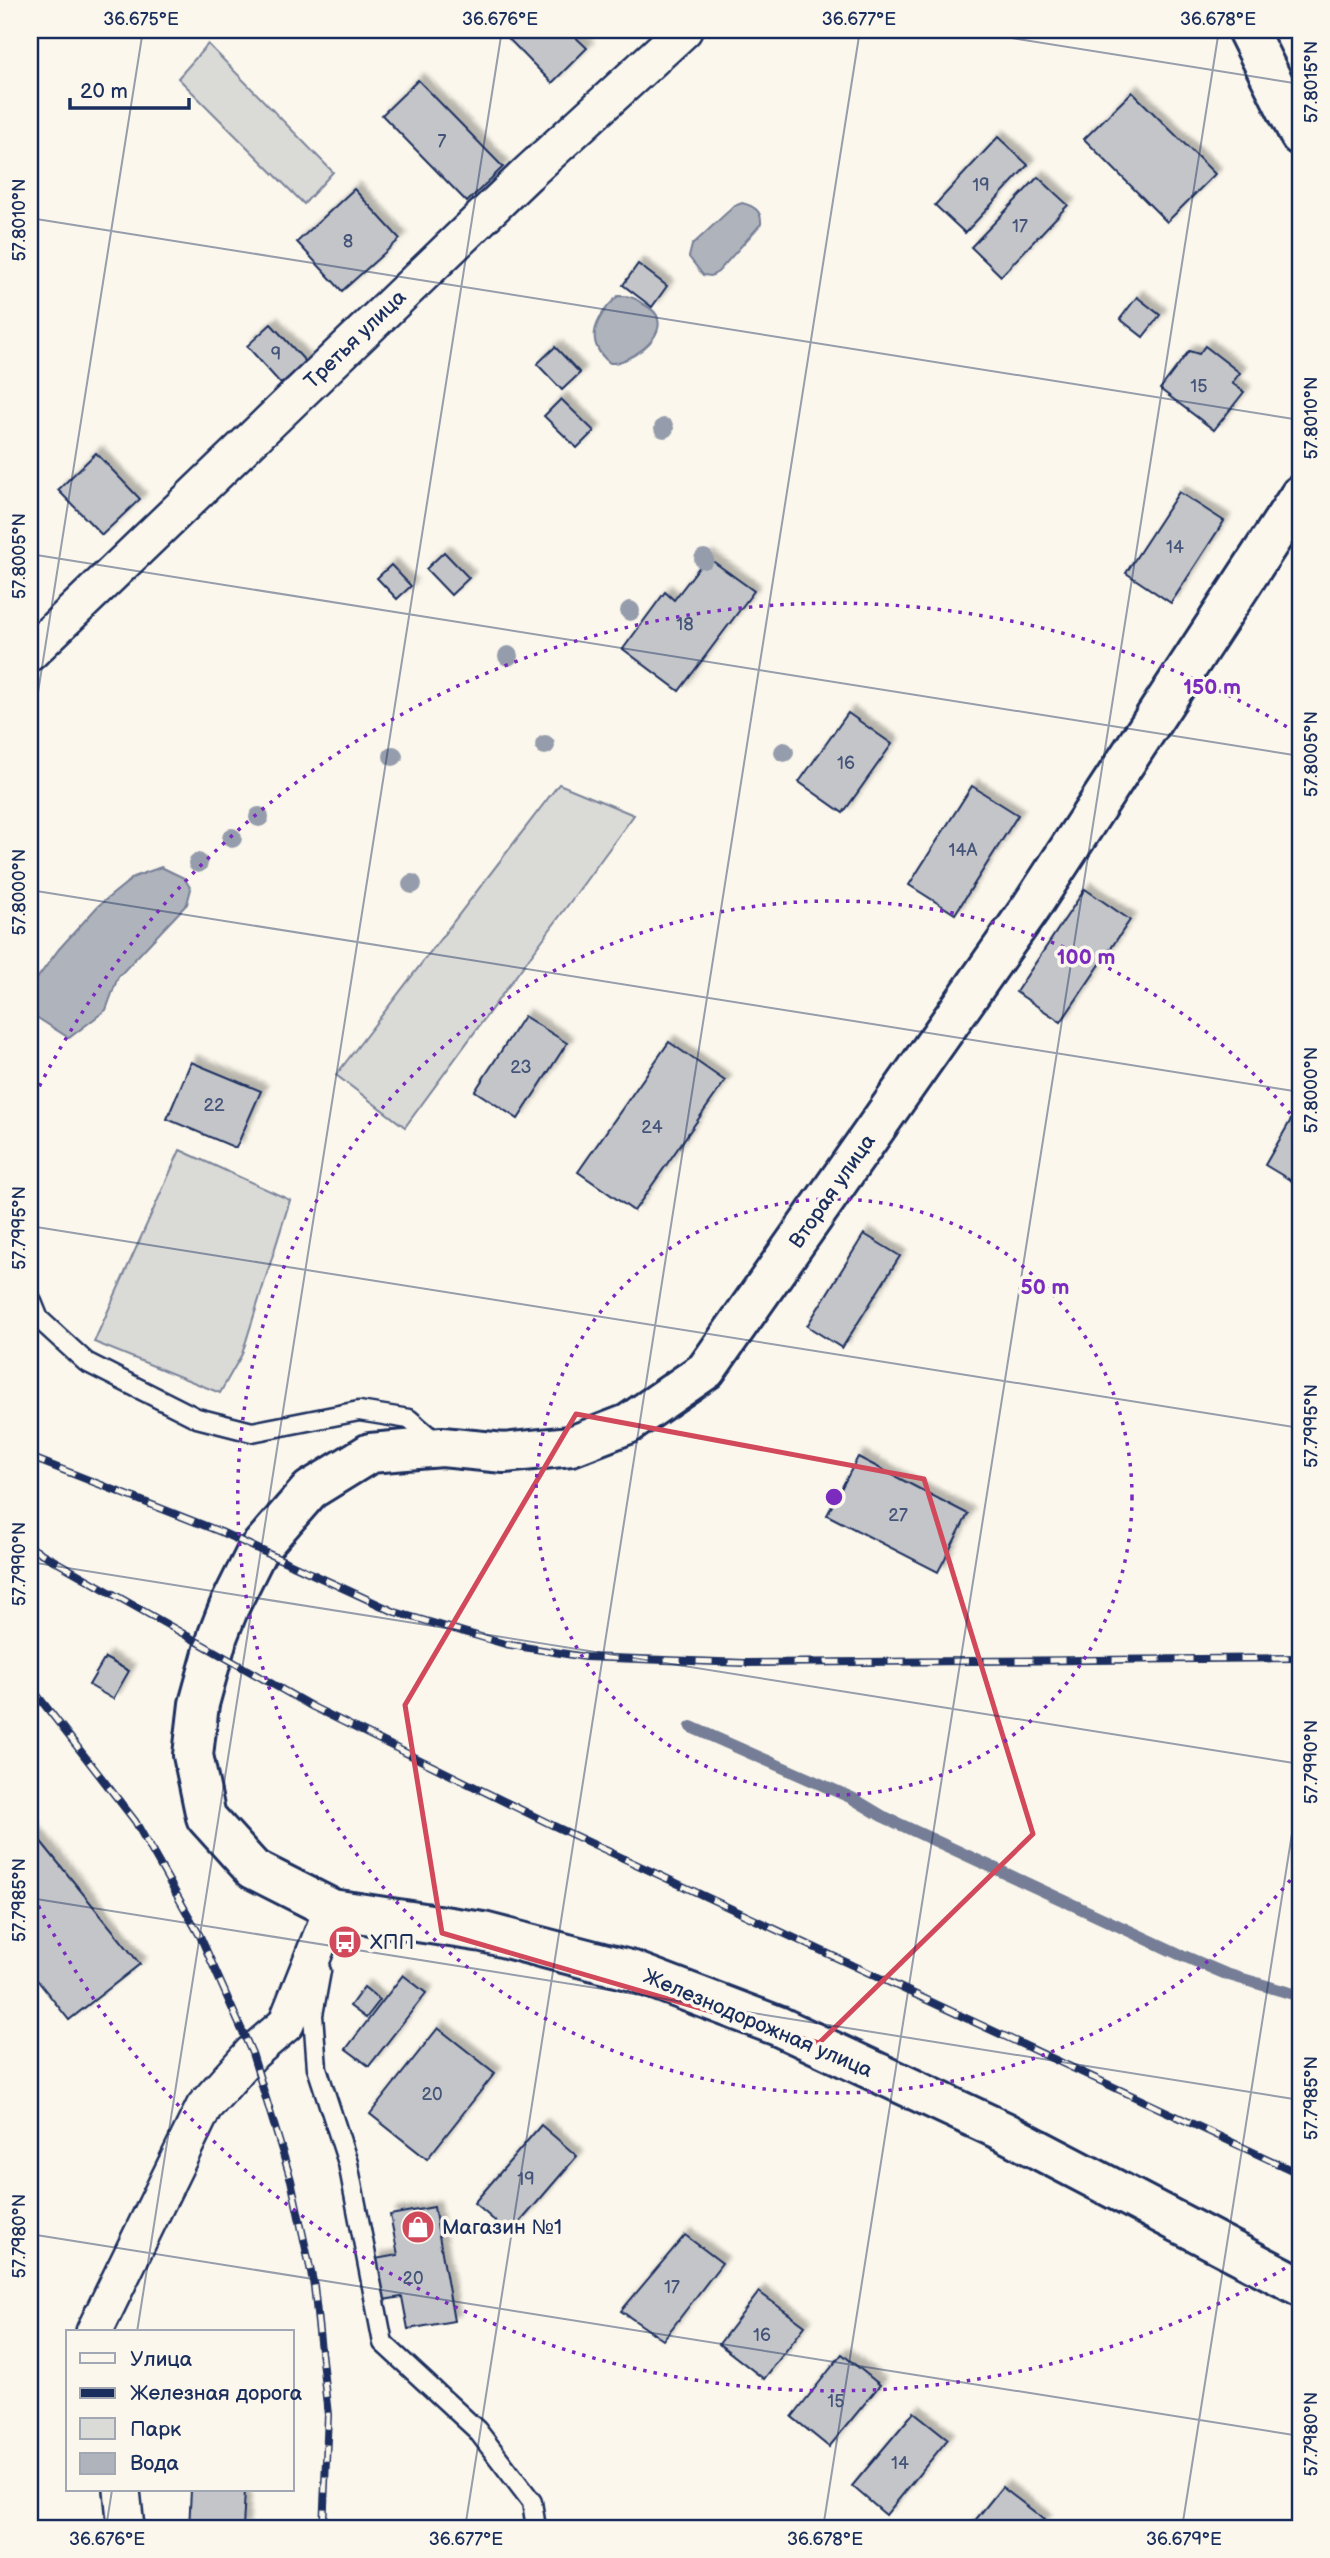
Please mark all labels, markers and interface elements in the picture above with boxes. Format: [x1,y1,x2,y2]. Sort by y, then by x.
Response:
text: 36.675°E [103,9,179,30]
text: 36.676°E [462,9,538,30]
text: 36.677°E [822,9,896,30]
text: 36.678°E [1180,9,1256,30]
text: 57.8015°N [1301,41,1322,123]
scale bar [70,66,189,110]
text: 20 m [80,79,128,104]
house number: 7 [438,131,447,152]
house number: 19 [972,175,990,196]
text: 57.8010°N [9,178,30,262]
house number: 17 [1012,216,1028,237]
house number: 8 [343,231,353,252]
street label: Третья улица [299,284,412,394]
house number: 9 [271,344,281,365]
house number: 15 [1190,376,1208,397]
text: 57.8010°N [1301,376,1322,460]
text: 57.8005°N [9,513,30,599]
house number: 14 [1166,537,1184,558]
house number: 18 [676,614,694,635]
text: 150 m [1183,675,1241,700]
text: 57.8005°N [1301,711,1322,797]
house number: 16 [837,753,855,774]
house number: 14А [949,840,978,861]
text: 57.8000°N [9,849,30,935]
text: 100 m [1057,945,1115,970]
text: 57.8000°N [1301,1047,1322,1133]
house number: 23 [510,1057,532,1078]
house number: 22 [203,1095,225,1116]
house number: 24 [641,1117,663,1138]
street label: Вторая улица [784,1129,881,1253]
text: 57.7995°N [9,1186,30,1270]
text: 50 m [1021,1275,1069,1300]
text: 57.7995°N [1301,1384,1322,1468]
centre of rings [822,1485,846,1509]
house number: 27 [888,1505,908,1526]
text: 57.7990°N [9,1522,30,1606]
text: 57.7990°N [1301,1720,1322,1804]
text: 57.7985°N [9,1858,30,1942]
bus stop icon: ХПП [326,1923,364,1961]
place label: ХПП [370,1930,414,1955]
street label: Железнодорожная улица [639,1964,877,2083]
text: 57.7985°N [1301,2056,1322,2140]
house number: 20 [421,2084,443,2105]
house number: 19 [517,2169,535,2190]
text: 57.7980°N [9,2194,30,2278]
shop icon: Магазин №1 [399,2208,437,2246]
place label: Магазин №1 [442,2215,562,2240]
house number: 20 [402,2268,424,2289]
house number: 17 [664,2277,680,2298]
house number: 16 [753,2325,771,2346]
legend [66,2330,294,2492]
text: Улица [130,2347,193,2372]
text: Железная дорога [130,2381,303,2406]
house number: 15 [827,2391,845,2412]
text: 57.7980°N [1301,2392,1322,2476]
text: Парк [130,2417,181,2442]
text: Вода [130,2451,179,2476]
house number: 14 [891,2453,909,2474]
text: 36.676°E [69,2529,145,2550]
text: 36.677°E [429,2529,503,2550]
text: 36.678°E [787,2529,863,2550]
text: 36.679°E [1146,2529,1222,2550]

